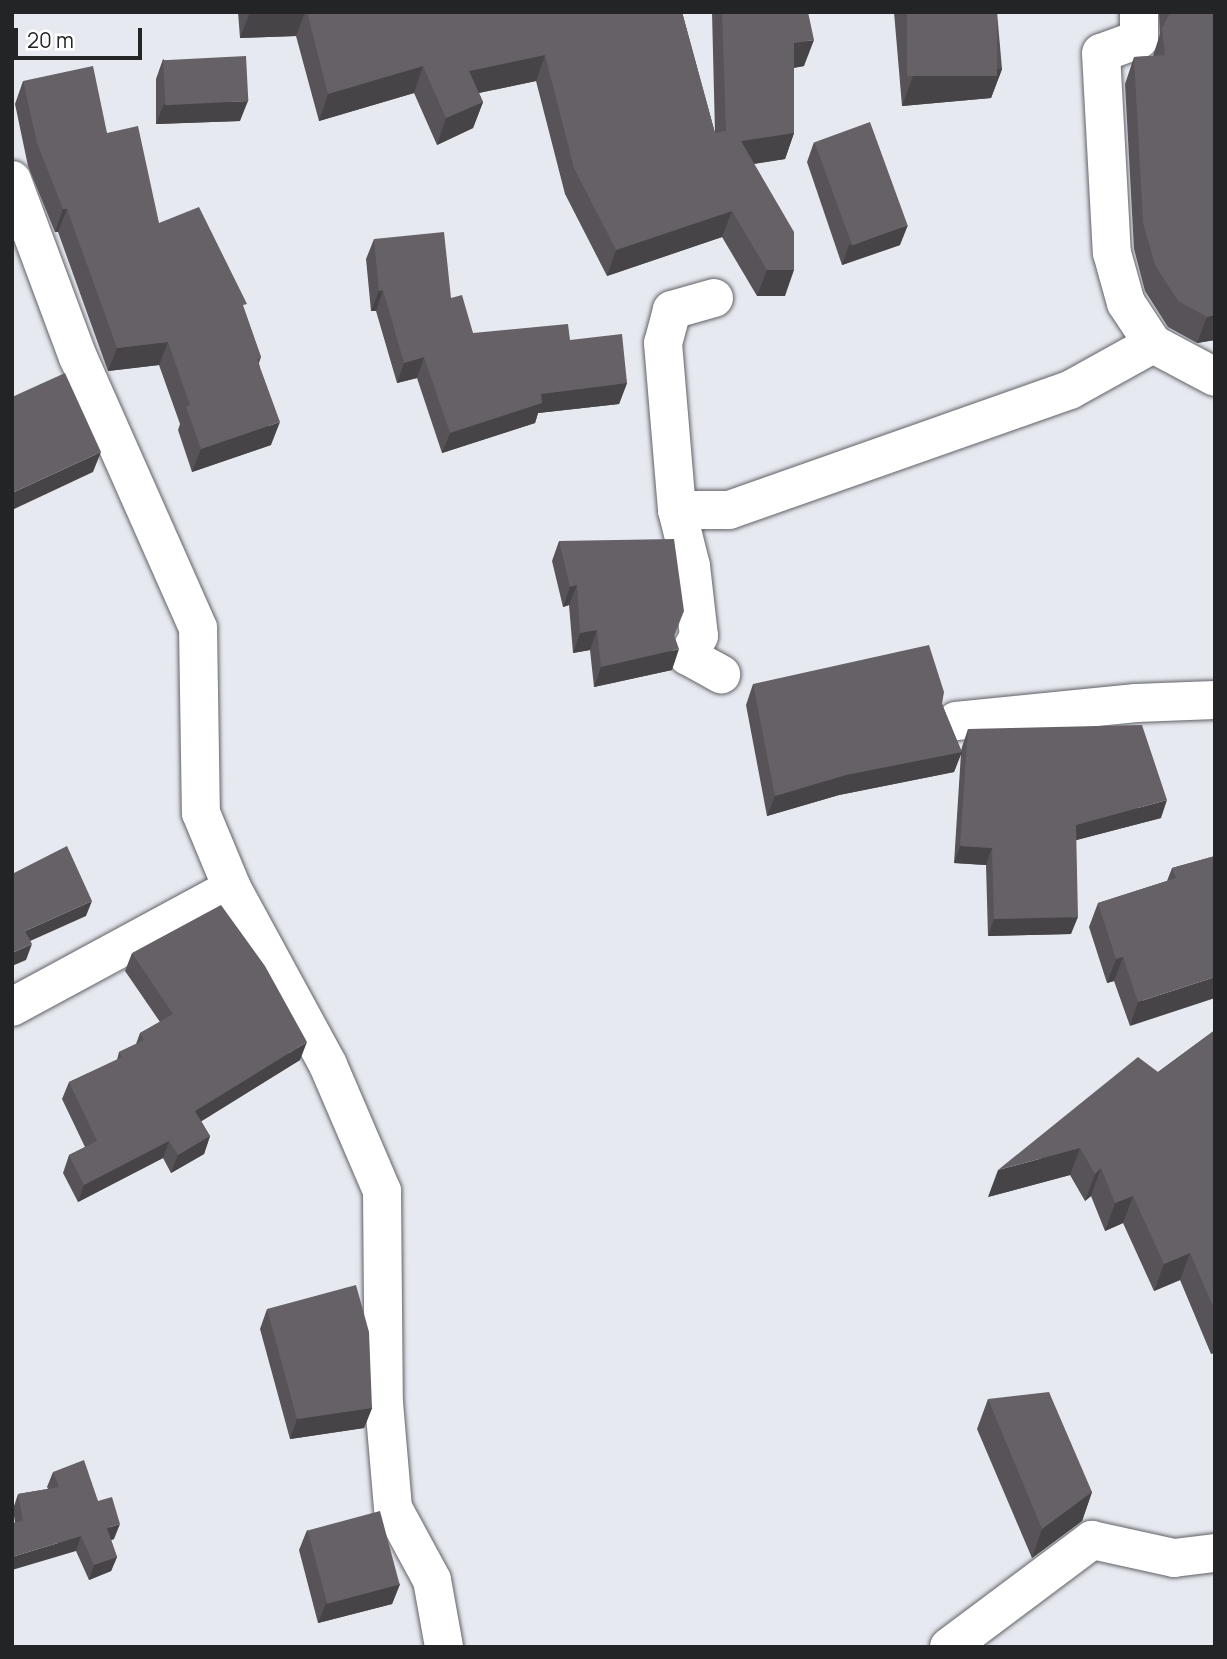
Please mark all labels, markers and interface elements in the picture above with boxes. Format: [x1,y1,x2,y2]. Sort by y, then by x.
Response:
scale bar [18,14,145,58]
text: 20 m [27,26,74,54]

